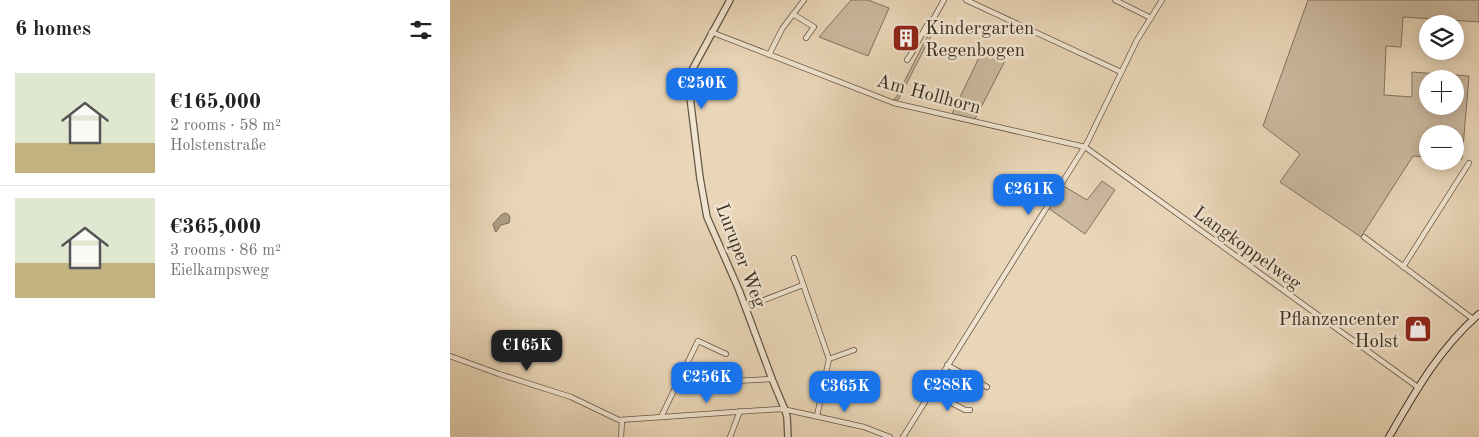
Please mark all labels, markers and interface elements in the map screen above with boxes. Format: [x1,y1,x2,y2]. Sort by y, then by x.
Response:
map controls [1419,15,1464,170]
button: layers [1419,15,1464,60]
icon: filters [407,16,435,44]
text: 6 homes [15,19,91,40]
place label: Kindergarten Regenbogen [925,20,1034,61]
building icon: Kindergarten Regenbogen [891,23,921,53]
pin: €250K [667,68,737,110]
button: + [1419,70,1464,115]
street label: Am Hollhorn [874,72,983,118]
text: €250K [677,76,727,92]
text: €165,000 [170,92,261,113]
icon: home [55,93,115,153]
text: 2 rooms · 58 m² [170,118,281,134]
button: − [1419,125,1464,170]
text: Holstenstraße [170,138,266,154]
pin: €261K [994,174,1064,216]
text: €261K [1004,182,1054,198]
street label: Luruper Weg [711,201,769,311]
street label: Langkoppelweg [1189,204,1305,295]
text: €365,000 [170,217,261,238]
icon: home [55,218,115,278]
text: 3 rooms · 86 m² [170,243,281,259]
text: Eielkampsweg [170,263,269,279]
place label: Pflanzencenter Holst [1279,311,1399,352]
shop icon: Pflanzencenter Holst [1403,314,1433,344]
pin: €165K [492,330,562,372]
text: €165K [502,338,552,354]
pin: €256K [672,362,742,404]
text: €256K [682,370,732,386]
pin: €365K [810,370,880,413]
pin: €288K [913,370,983,412]
text: €288K [923,378,973,394]
text: €365K [820,379,870,395]

